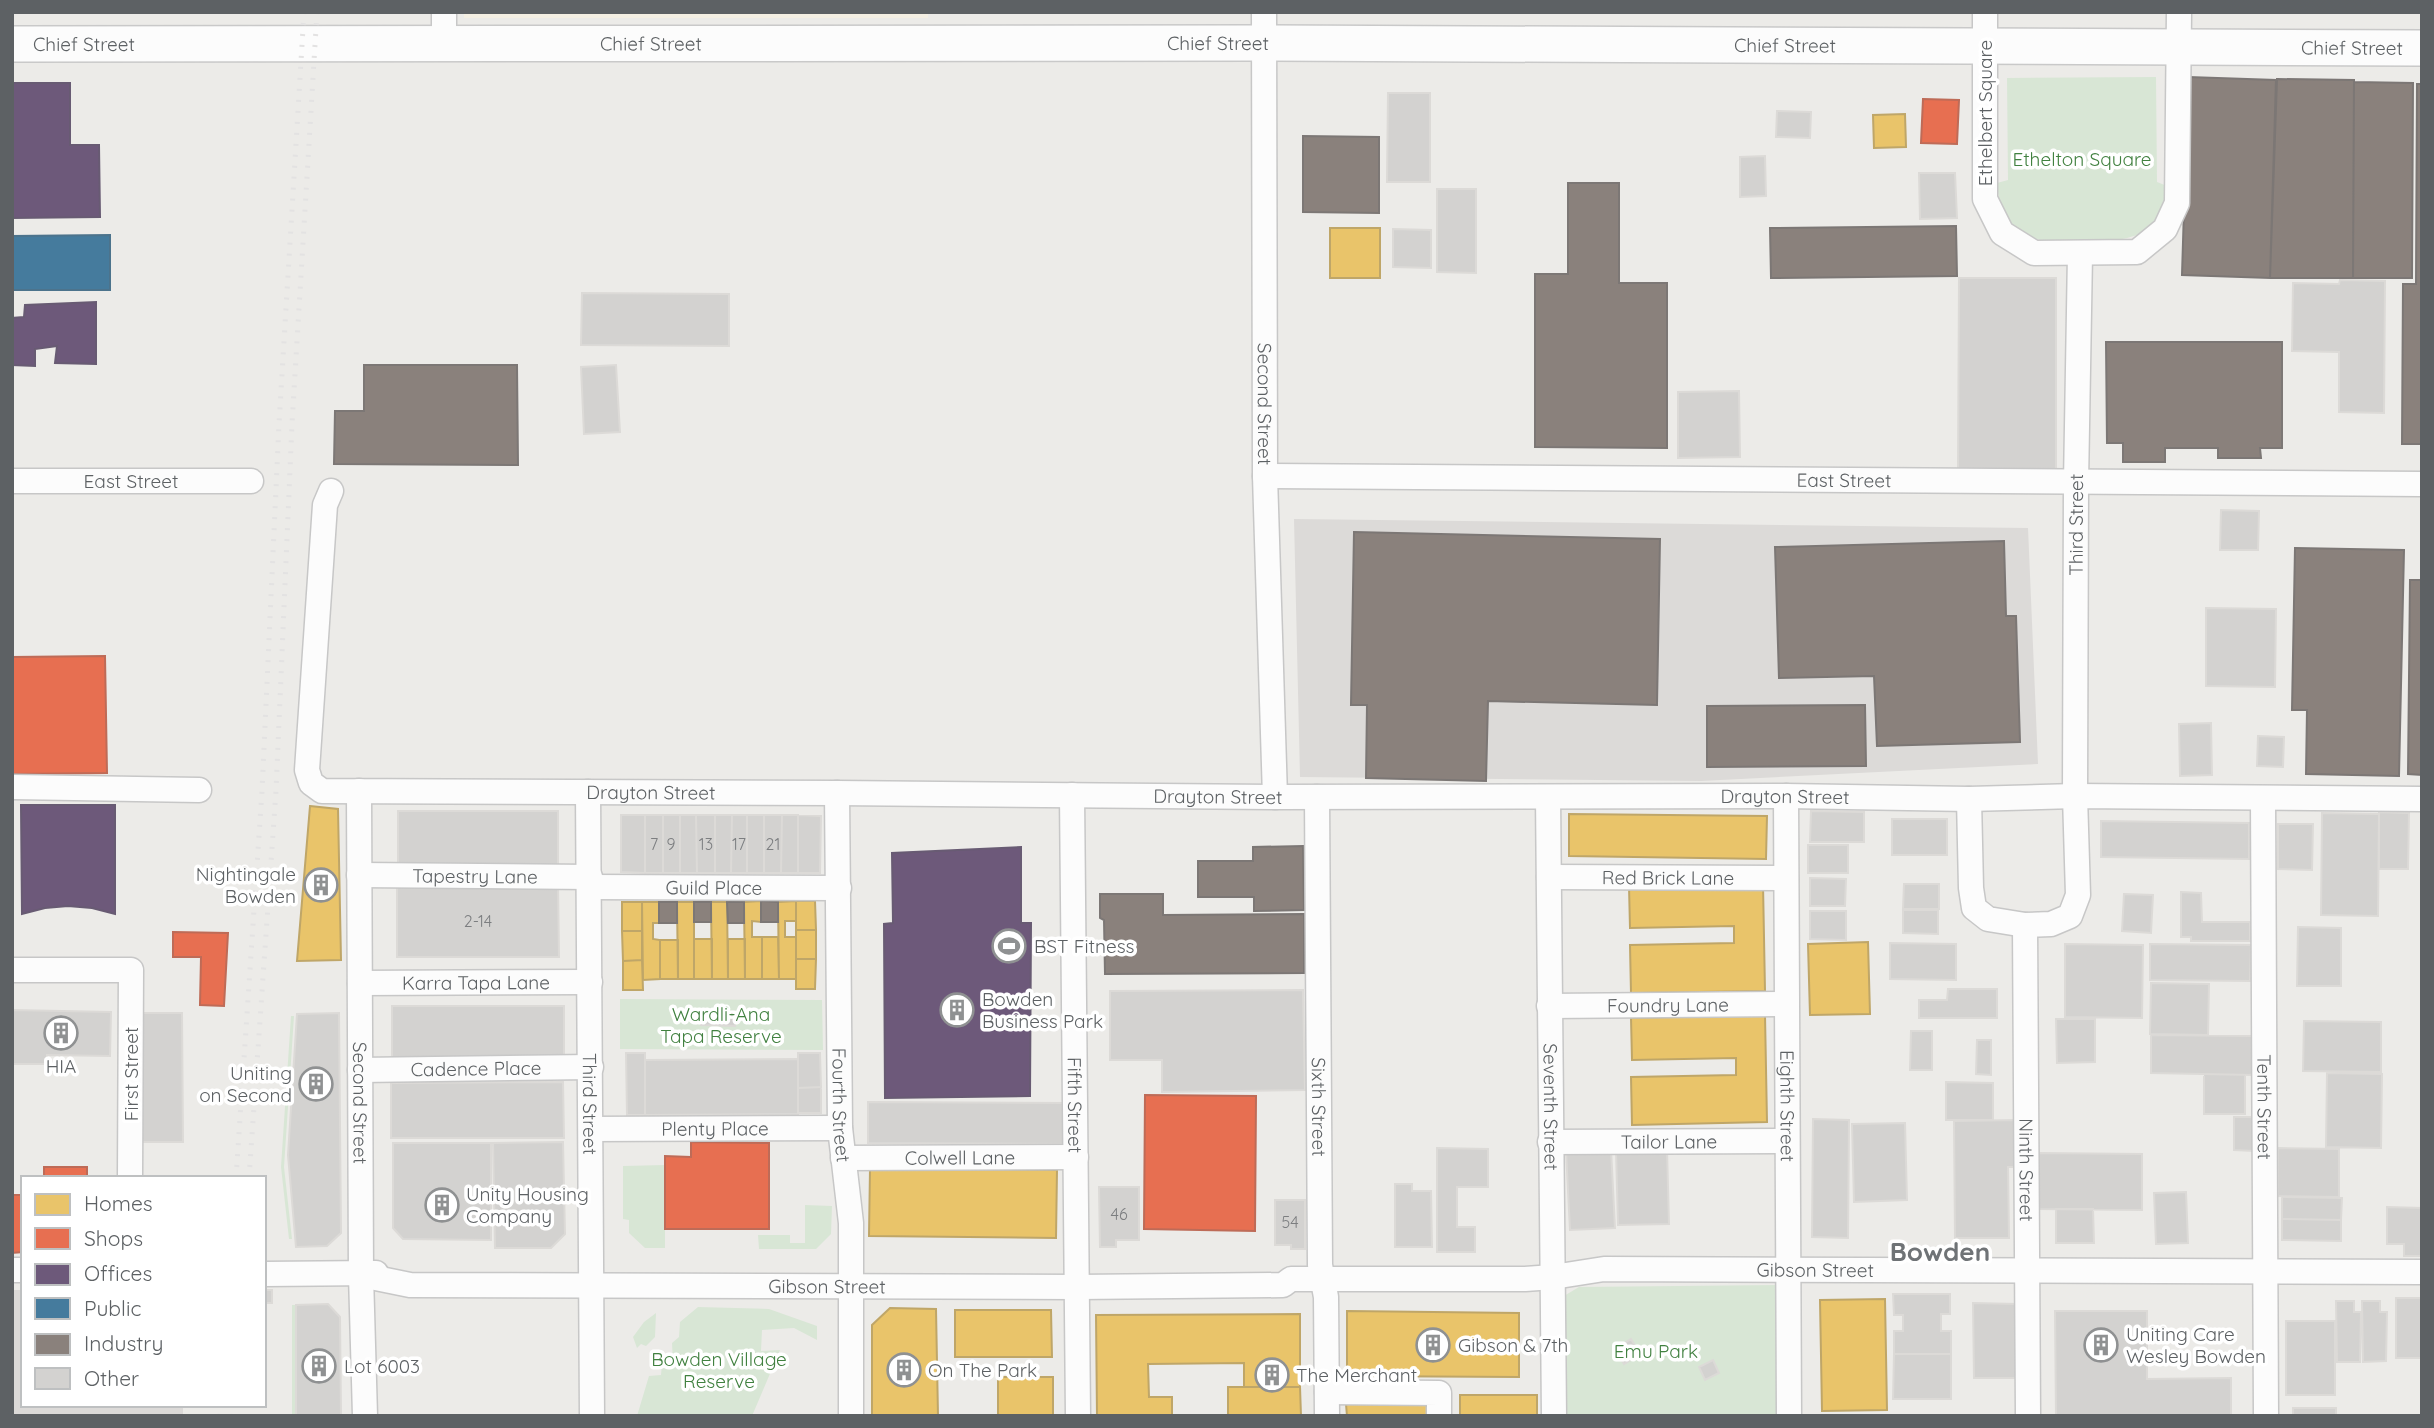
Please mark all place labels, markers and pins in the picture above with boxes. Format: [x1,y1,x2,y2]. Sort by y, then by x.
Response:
place label: Nightingale Bowden [196,862,296,908]
building icon: Nightingale Bowden [302,866,340,904]
sports icon: BST Fitness [990,927,1028,965]
place label: BST Fitness [1034,934,1135,958]
place label: Bowden Business Park [982,987,1103,1033]
building icon: Bowden Business Park [938,991,976,1029]
building icon: HIA [42,1014,80,1052]
place label: HIA [46,1054,76,1078]
place label: Uniting on Second [199,1061,292,1107]
building icon: Uniting on Second [297,1065,335,1103]
place label: Unity Housing Company [466,1182,589,1228]
building icon: Unity Housing Company [423,1186,461,1224]
place label: Uniting Care Wesley Bowden [2126,1322,2266,1368]
building icon: Gibson & 7th [1414,1326,1452,1364]
building icon: Uniting Care Wesley Bowden [2082,1326,2120,1364]
place label: Gibson & 7th [1458,1333,1568,1357]
building icon: Lot 6003 [300,1347,338,1385]
building icon: On The Park [885,1351,923,1389]
place label: Lot 6003 [344,1354,420,1378]
building icon: The Merchant [1253,1356,1291,1394]
place label: On The Park [928,1358,1037,1382]
place label: The Merchant [1296,1363,1417,1387]

